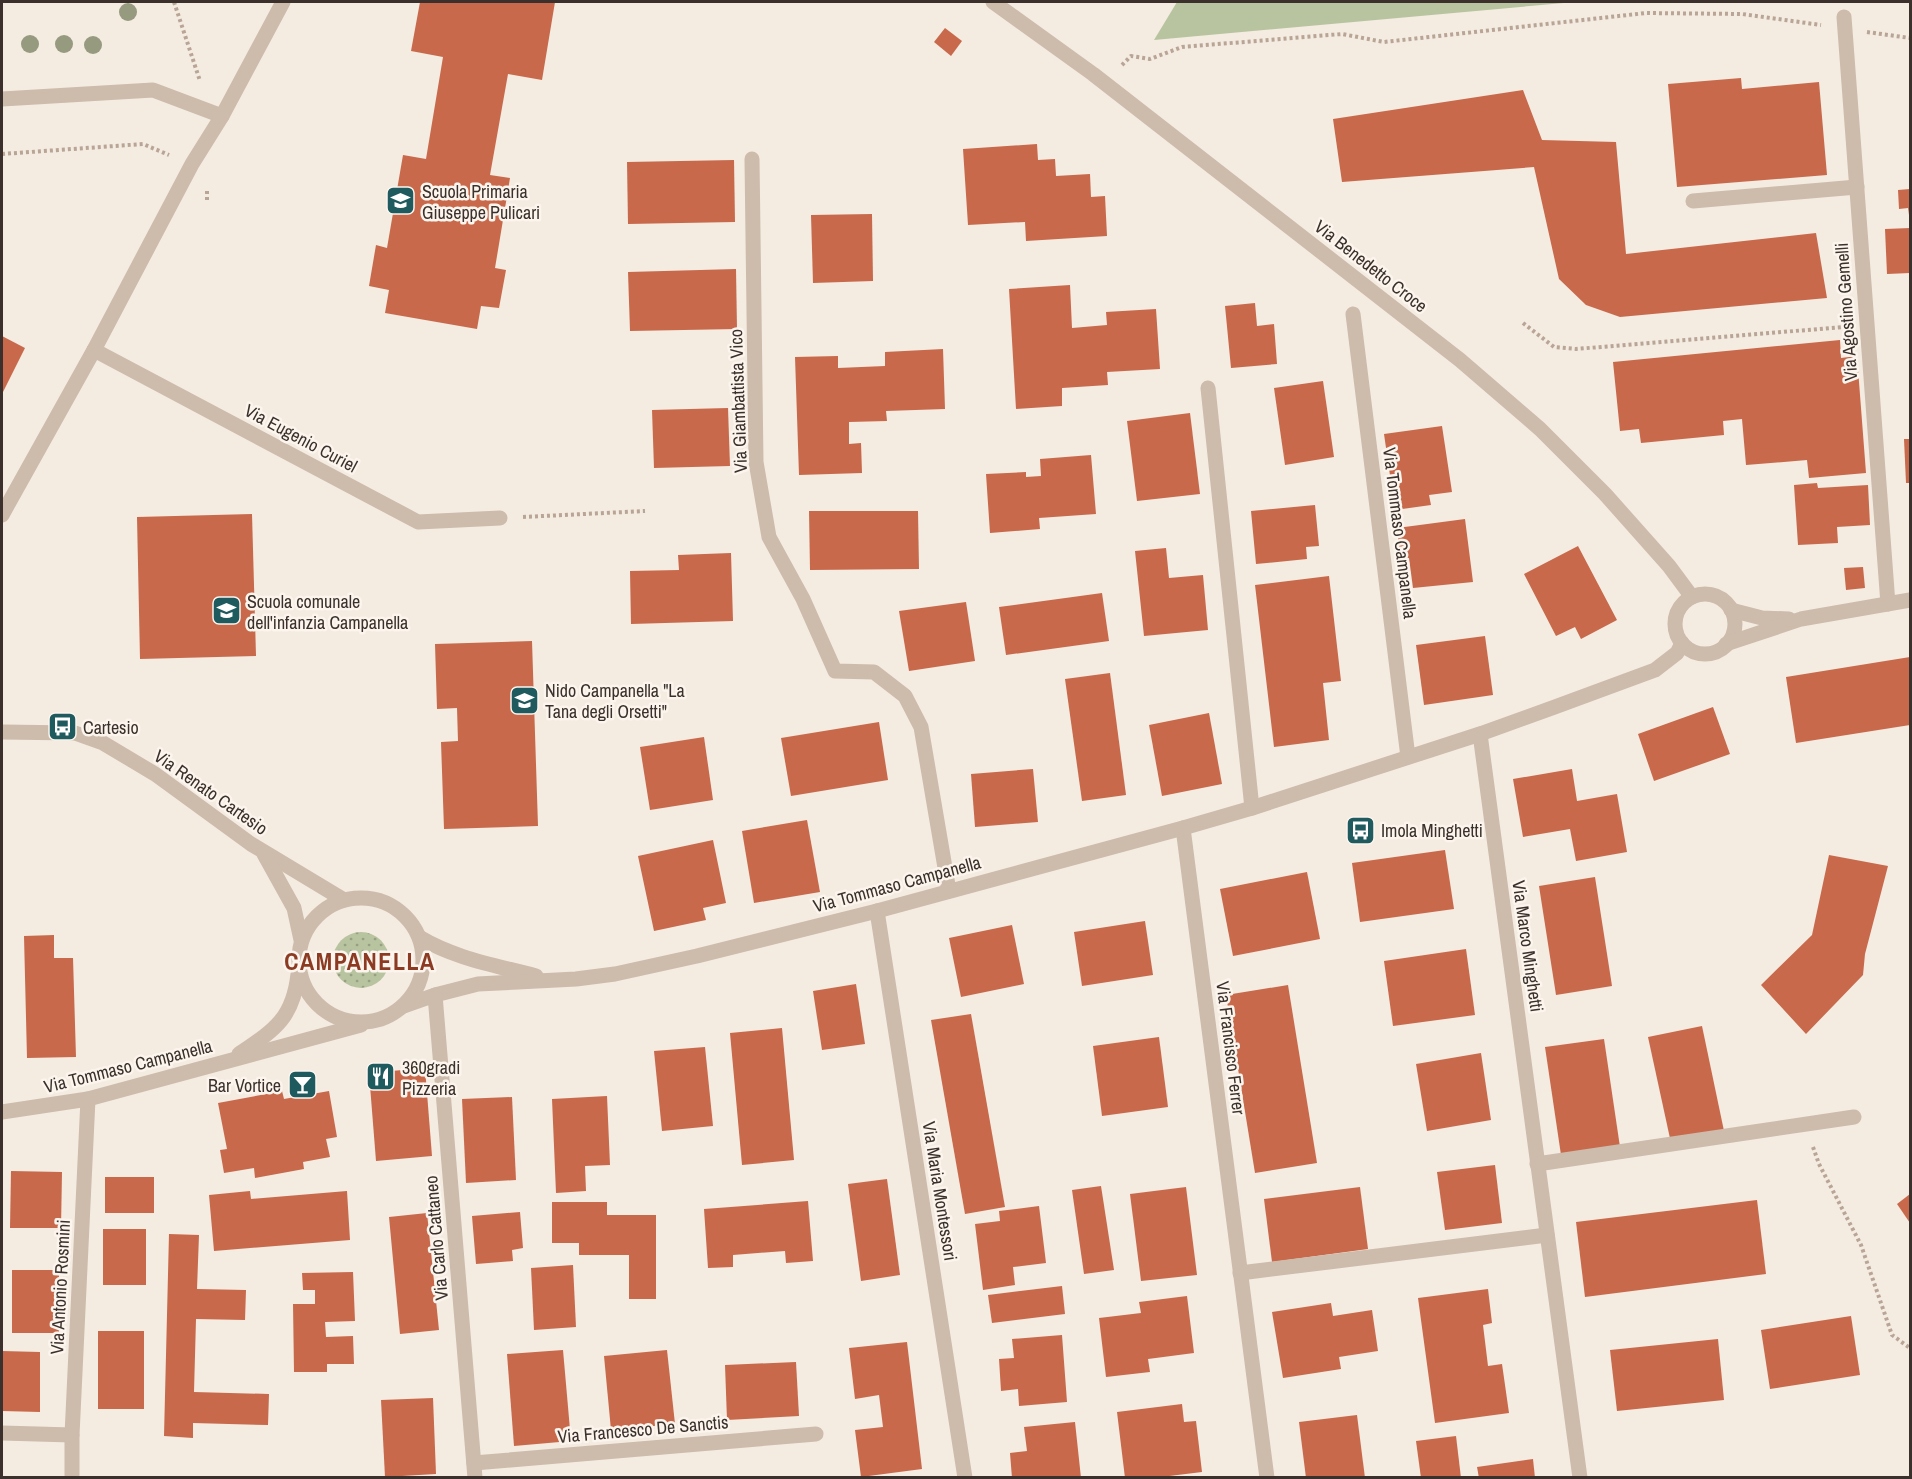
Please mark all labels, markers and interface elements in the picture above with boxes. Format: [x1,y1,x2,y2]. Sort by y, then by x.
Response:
place label: Scuola Primaria Giuseppe Pulicari [422,179,540,225]
school or university icon: Scuola Primaria Giuseppe Pulicari [385,185,417,217]
street label: Via Benedetto Croce [1309,214,1433,318]
street label: Via Agostino Gemelli [1829,242,1863,382]
street label: Via Giambattista Vico [723,329,753,473]
street label: Via Eugenio Curiel [240,398,362,478]
street label: Via Tommaso Campanella [1377,446,1423,620]
place label: Scuola comunale dell'infanzia Campanella [247,589,408,635]
school or university icon: Scuola comunale dell'infanzia Campanella [210,595,242,627]
place label: Nido Campanella "La Tana degli Orsetti" [545,678,685,724]
school or university icon: Nido Campanella "La Tana degli Orsetti" [508,684,540,716]
bus stop icon: Cartesio [46,711,78,743]
place label: Cartesio [83,715,139,740]
street label: Via Renato Cartesio [149,743,273,841]
bus stop icon: Imola Minghetti [1344,814,1376,846]
place label: Imola Minghetti [1381,818,1483,843]
street label: Via Tommaso Campanella [810,850,984,918]
street label: Via Marco Minghetti [1506,879,1550,1013]
district label: CAMPANELLA [284,945,436,977]
street label: Via Francisco Ferrer [1210,980,1252,1116]
street label: Via Tommaso Campanella [41,1033,215,1099]
place label: 360gradi Pizzeria [402,1055,460,1101]
restaurant icon: 360gradi Pizzeria [365,1061,397,1093]
bar icon: Bar Vortice [286,1069,318,1101]
place label: Bar Vortice [208,1073,281,1098]
street label: Via Maria Montessori [917,1119,963,1263]
street label: Via Carlo Cattaneo [418,1175,454,1301]
street label: Via Antonio Rosmini [44,1219,76,1355]
street label: Via Francesco De Sanctis [557,1409,729,1449]

